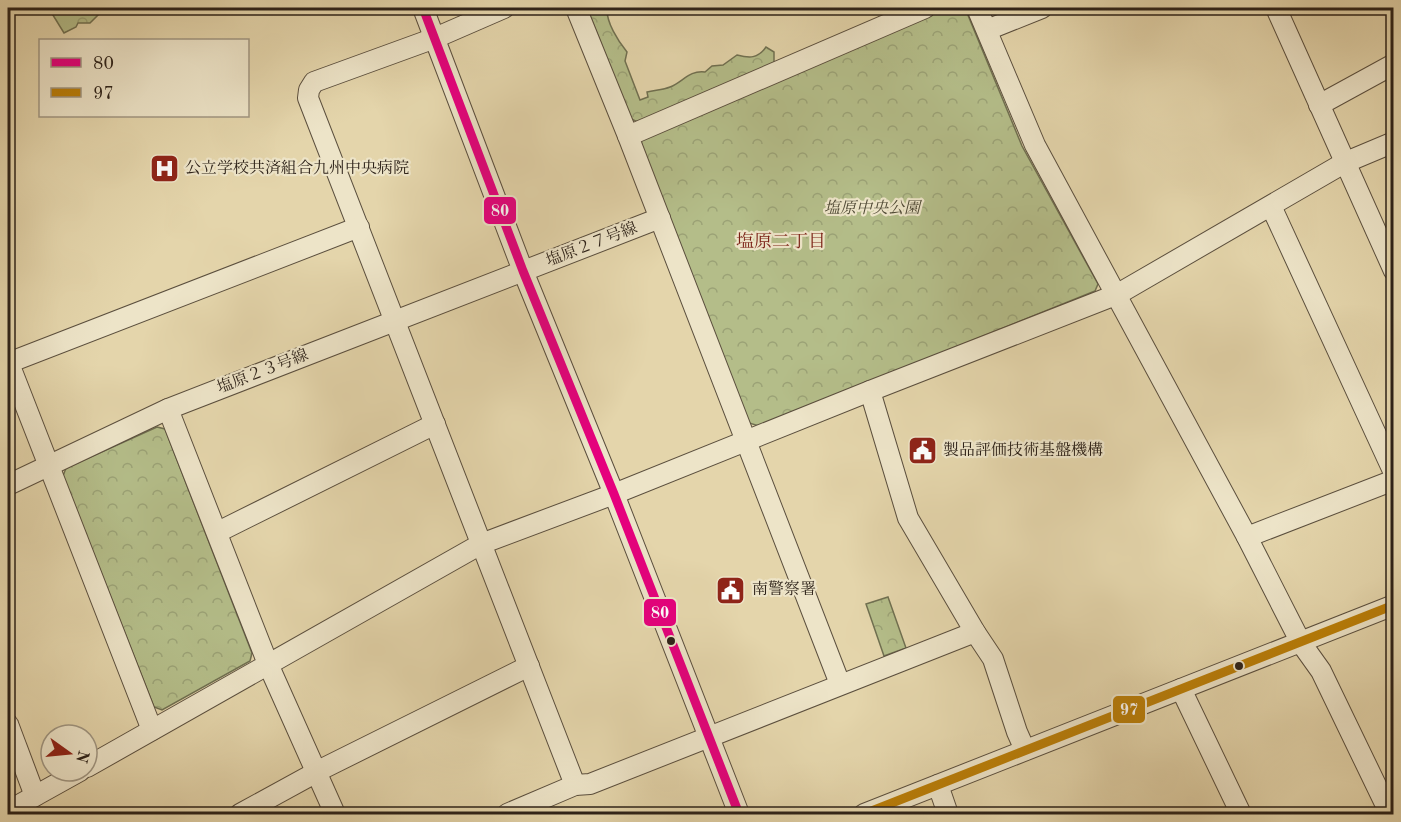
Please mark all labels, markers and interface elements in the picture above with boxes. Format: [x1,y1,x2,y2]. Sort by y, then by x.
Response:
legend [39,39,249,117]
text: 80 [93,55,114,73]
text: 97 [93,85,114,103]
hospital icon: 公立学校共済組合九州中央病院 [148,153,180,185]
place label: 公立学校共済組合九州中央病院 [185,159,409,177]
line badge: 80 [483,196,517,225]
park label: 塩原中央公園 [824,199,923,217]
text: 80 [491,204,509,220]
street label: 塩原２７号線 [544,218,640,270]
district label: 塩原二丁目 [736,231,826,251]
street label: 塩原２３号線 [215,345,311,397]
public building icon: 製品評価技術基盤機構 [906,435,938,467]
place label: 製品評価技術基盤機構 [943,441,1103,459]
public building icon: 南警察署 [715,574,747,606]
place label: 南警察署 [752,580,816,598]
line badge: 80 [643,598,677,627]
text: 80 [651,606,669,622]
unlabelled marker [665,635,677,647]
unlabelled marker [1233,660,1245,672]
line badge: 97 [1112,695,1146,724]
text: 97 [1120,703,1138,719]
north arrow [39,723,99,783]
text: N [72,748,91,765]

